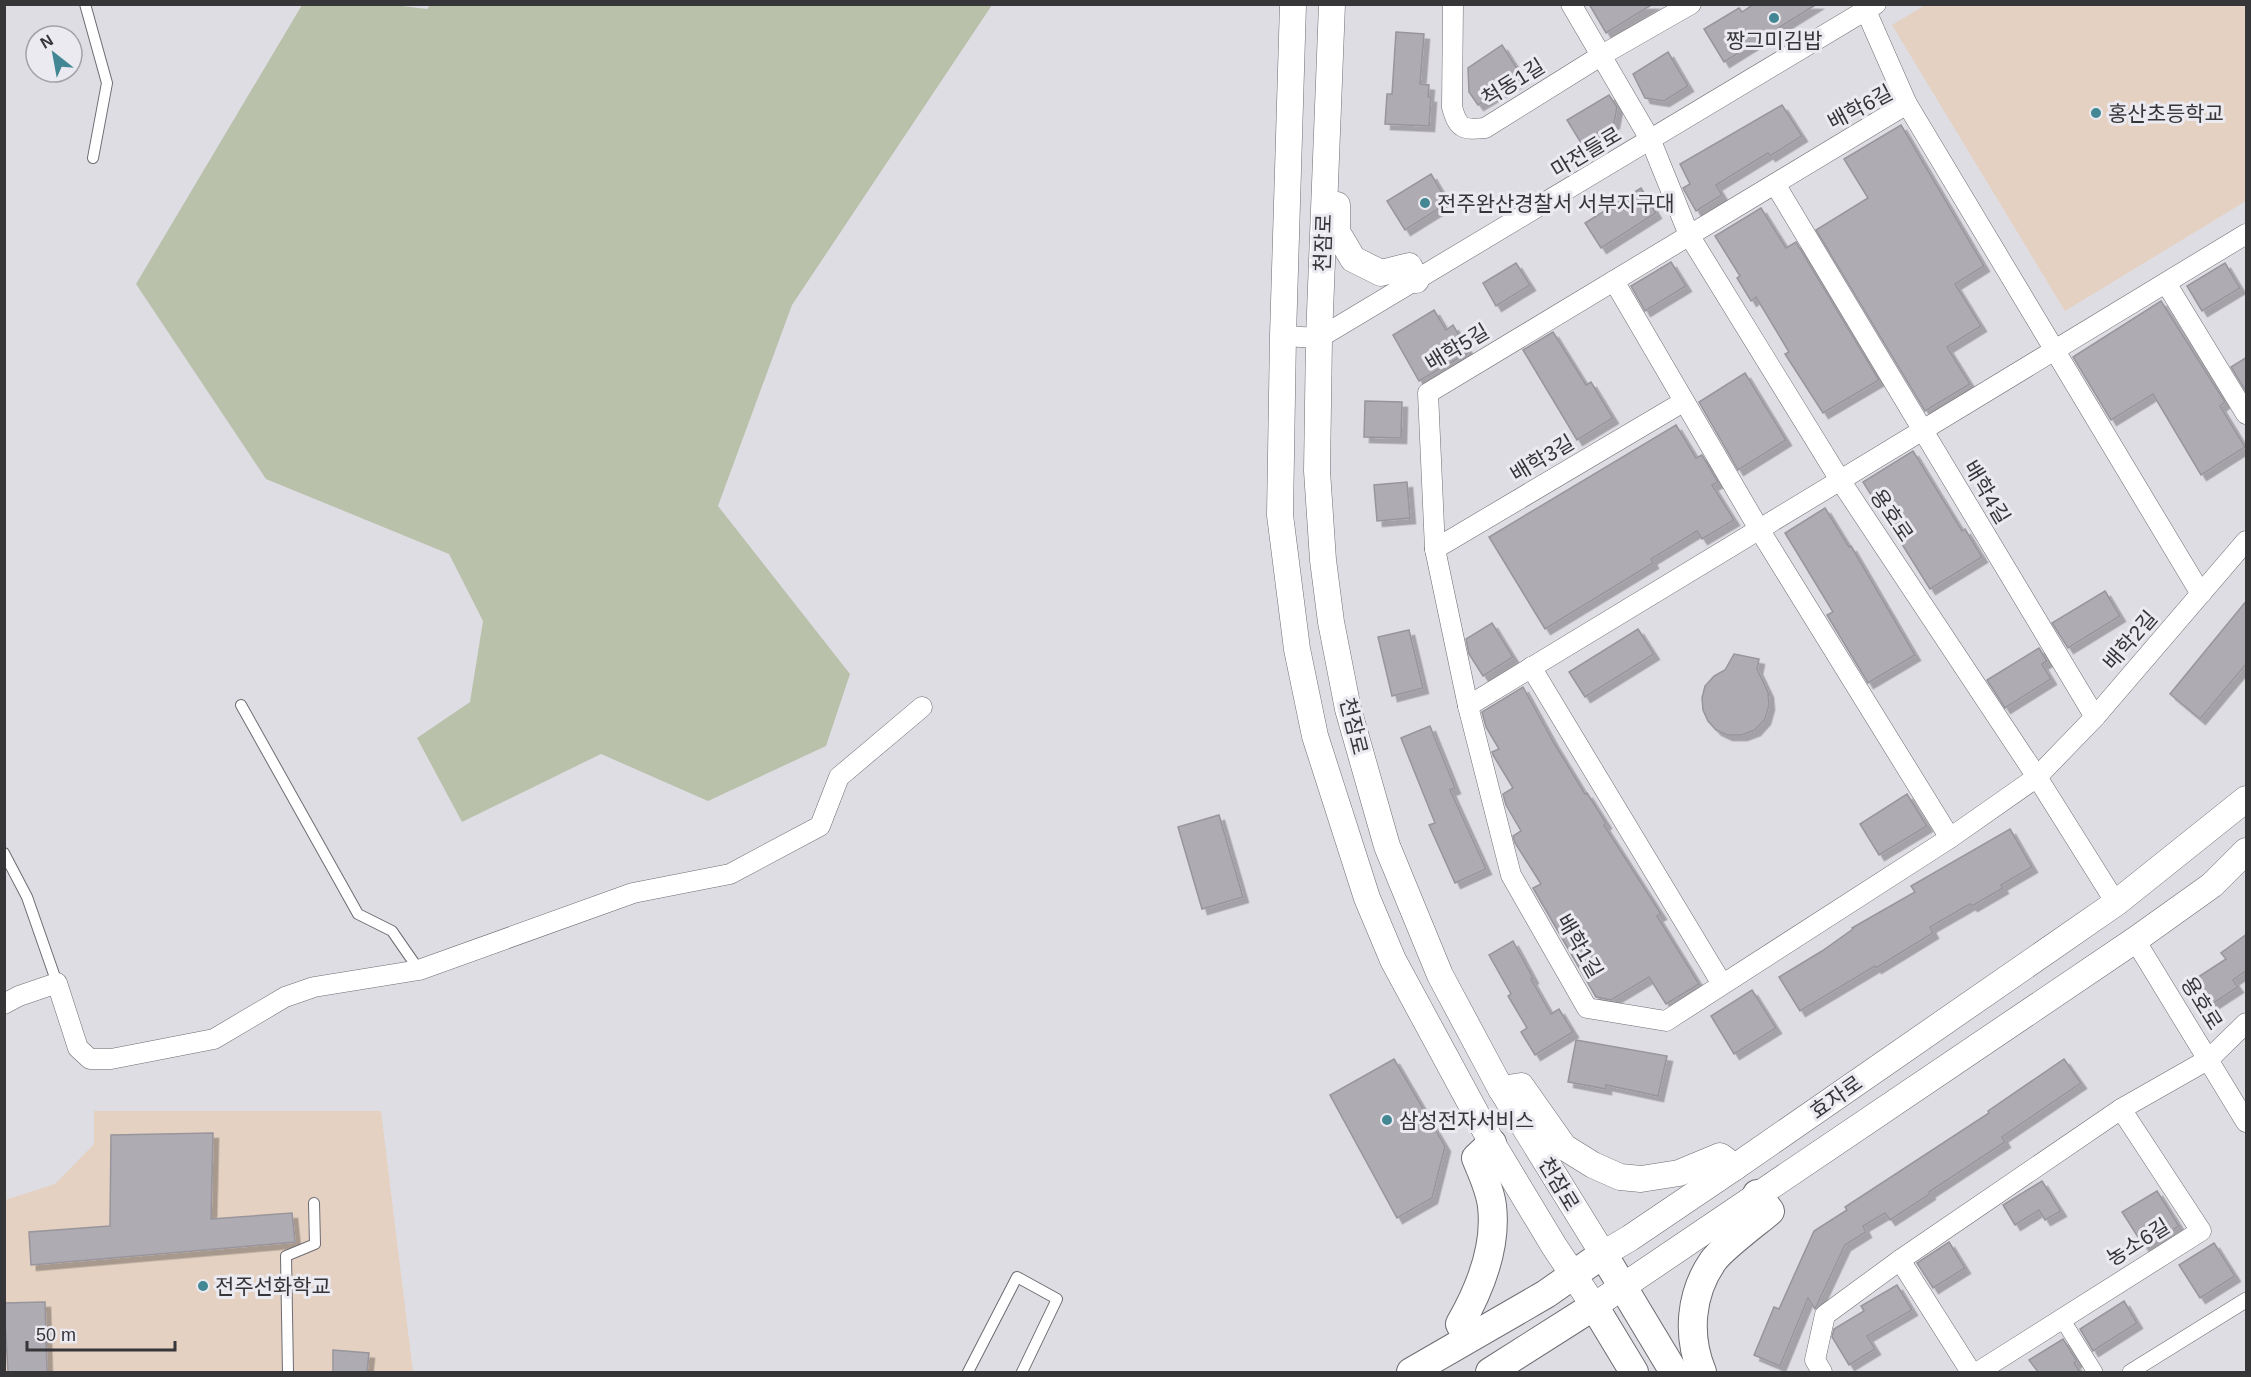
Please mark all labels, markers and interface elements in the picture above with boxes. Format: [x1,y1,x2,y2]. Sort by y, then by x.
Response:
marker: 짱그미김밥 [1767,11,1781,25]
north arrow [24,24,84,84]
place label: 짱그미김밥 [1726,29,1822,52]
text: N [37,31,56,52]
street label: 척동1길 [1477,54,1549,110]
street label: 배학6길 [1824,80,1896,134]
place label: 홍산초등학교 [2108,102,2224,125]
marker: 홍산초등학교 [2089,106,2103,120]
street label: 마전들로 [1547,122,1625,182]
place label: 전주완산경찰서 서부지구대 [1437,192,1675,215]
marker: 전주완산경찰서 서부지구대 [1418,196,1432,210]
street label: 천잠로 [1310,214,1336,272]
street label: 배학5길 [1421,319,1493,375]
street label: 배학3길 [1506,430,1578,486]
street label: 배학4길 [1959,456,2015,528]
street label: 용호로 [1866,485,1918,545]
street label: 배학2길 [2098,606,2162,674]
street label: 천잠로 [1336,695,1372,757]
street label: 배학1길 [1553,910,1607,982]
street label: 용호로 [2177,972,2227,1034]
street label: 효자로 [1806,1071,1866,1123]
place label: 삼성전자서비스 [1399,1109,1534,1132]
marker: 삼성전자서비스 [1380,1113,1394,1127]
street label: 천잠로 [1534,1153,1584,1215]
street label: 농소6길 [2102,1214,2174,1270]
place label: 전주선화학교 [215,1275,331,1298]
marker: 전주선화학교 [196,1279,210,1293]
scale bar [27,1314,176,1352]
text: 50 m [36,1325,76,1345]

